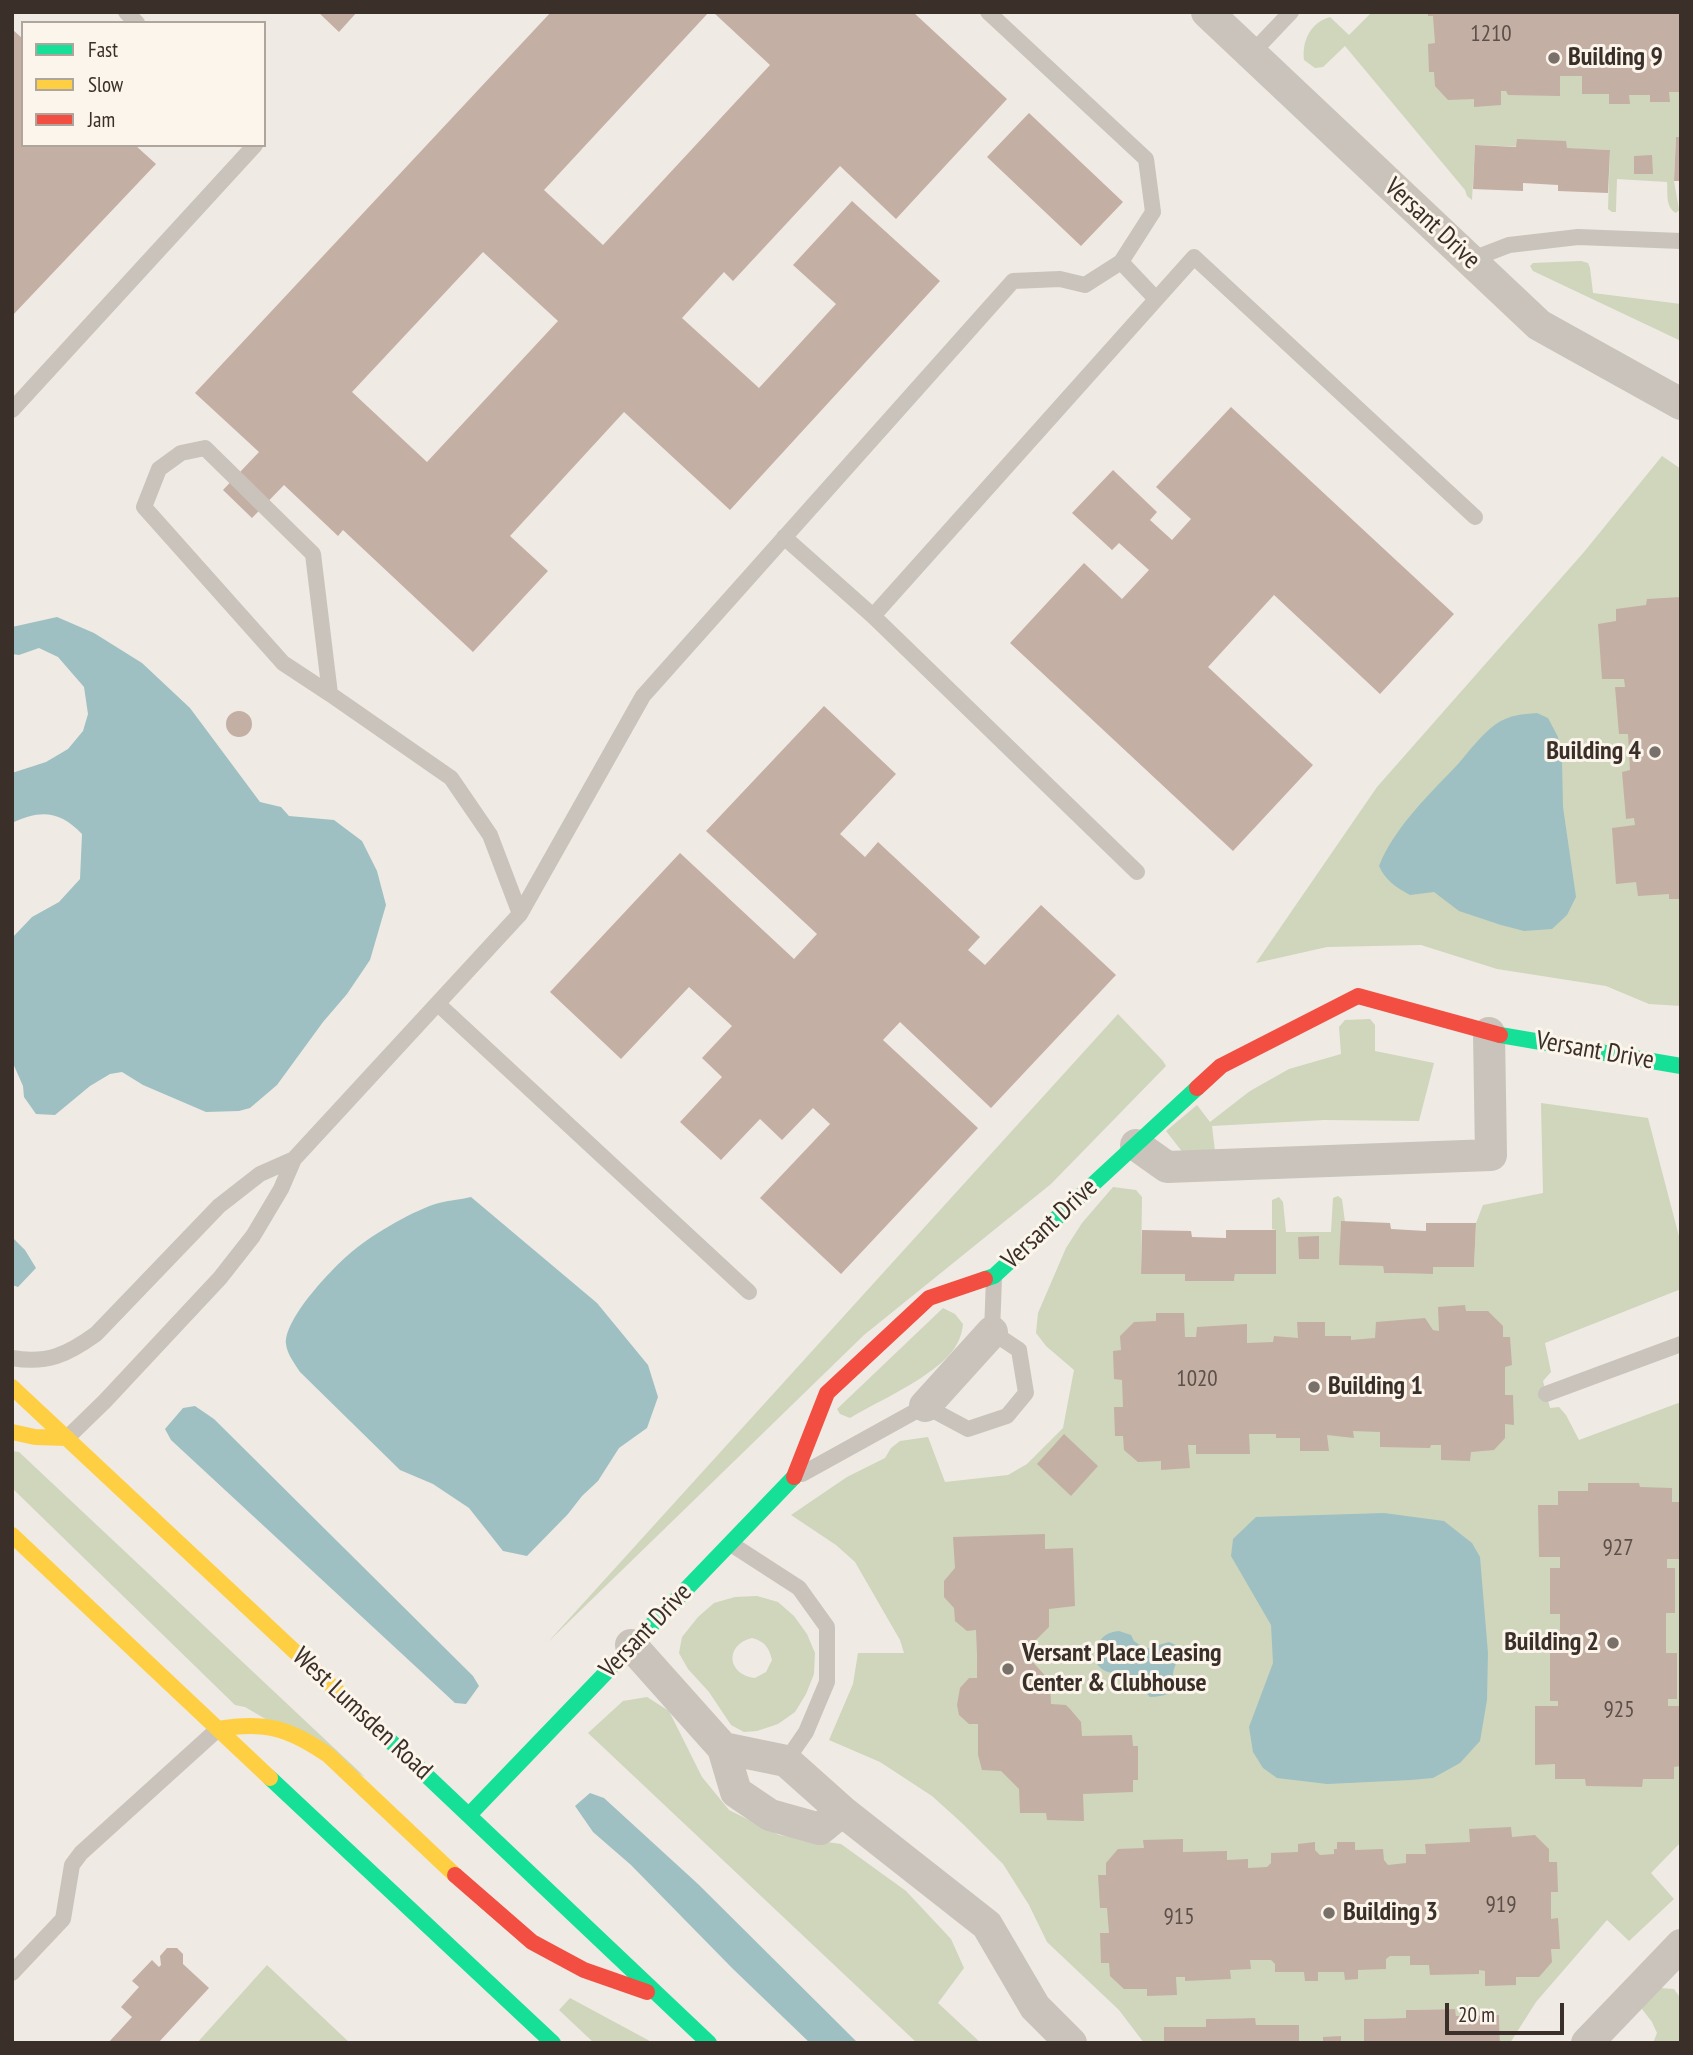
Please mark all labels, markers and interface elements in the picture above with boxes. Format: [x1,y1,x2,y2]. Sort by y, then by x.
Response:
house number: 1210 [1470,20,1512,48]
legend [21,21,266,147]
text: Fast [88,36,118,63]
place label: Building 9 [1568,42,1663,74]
marker: Building 9 [1546,50,1562,66]
text: Slow [88,71,123,98]
text: Jam [88,106,115,133]
street label: Versant Drive [1378,172,1486,276]
place label: Building 4 [1546,736,1641,768]
marker: Building 4 [1647,744,1663,760]
street label: Versant Drive [1534,1025,1656,1077]
street label: Versant Drive [996,1172,1104,1276]
house number: 1020 [1176,1365,1218,1393]
place label: Building 1 [1328,1371,1423,1403]
marker: Building 1 [1306,1379,1322,1395]
house number: 927 [1602,1534,1634,1562]
street label: Versant Drive [593,1577,699,1685]
place label: Building 2 [1504,1627,1599,1659]
marker: Building 2 [1605,1635,1621,1651]
place label: Versant Place Leasing Center & Clubhouse [1022,1638,1222,1700]
street label: West Lumsden Road [286,1641,438,1787]
marker: Versant Place Leasing Center & Clubhouse [1000,1661,1016,1677]
house number: 925 [1603,1696,1635,1724]
house number: 919 [1485,1891,1517,1919]
place label: Building 3 [1343,1897,1438,1929]
house number: 915 [1163,1903,1195,1931]
marker: Building 3 [1321,1905,1337,1921]
scale bar [1448,1988,1567,2032]
text: 20 m [1458,2001,1495,2028]

